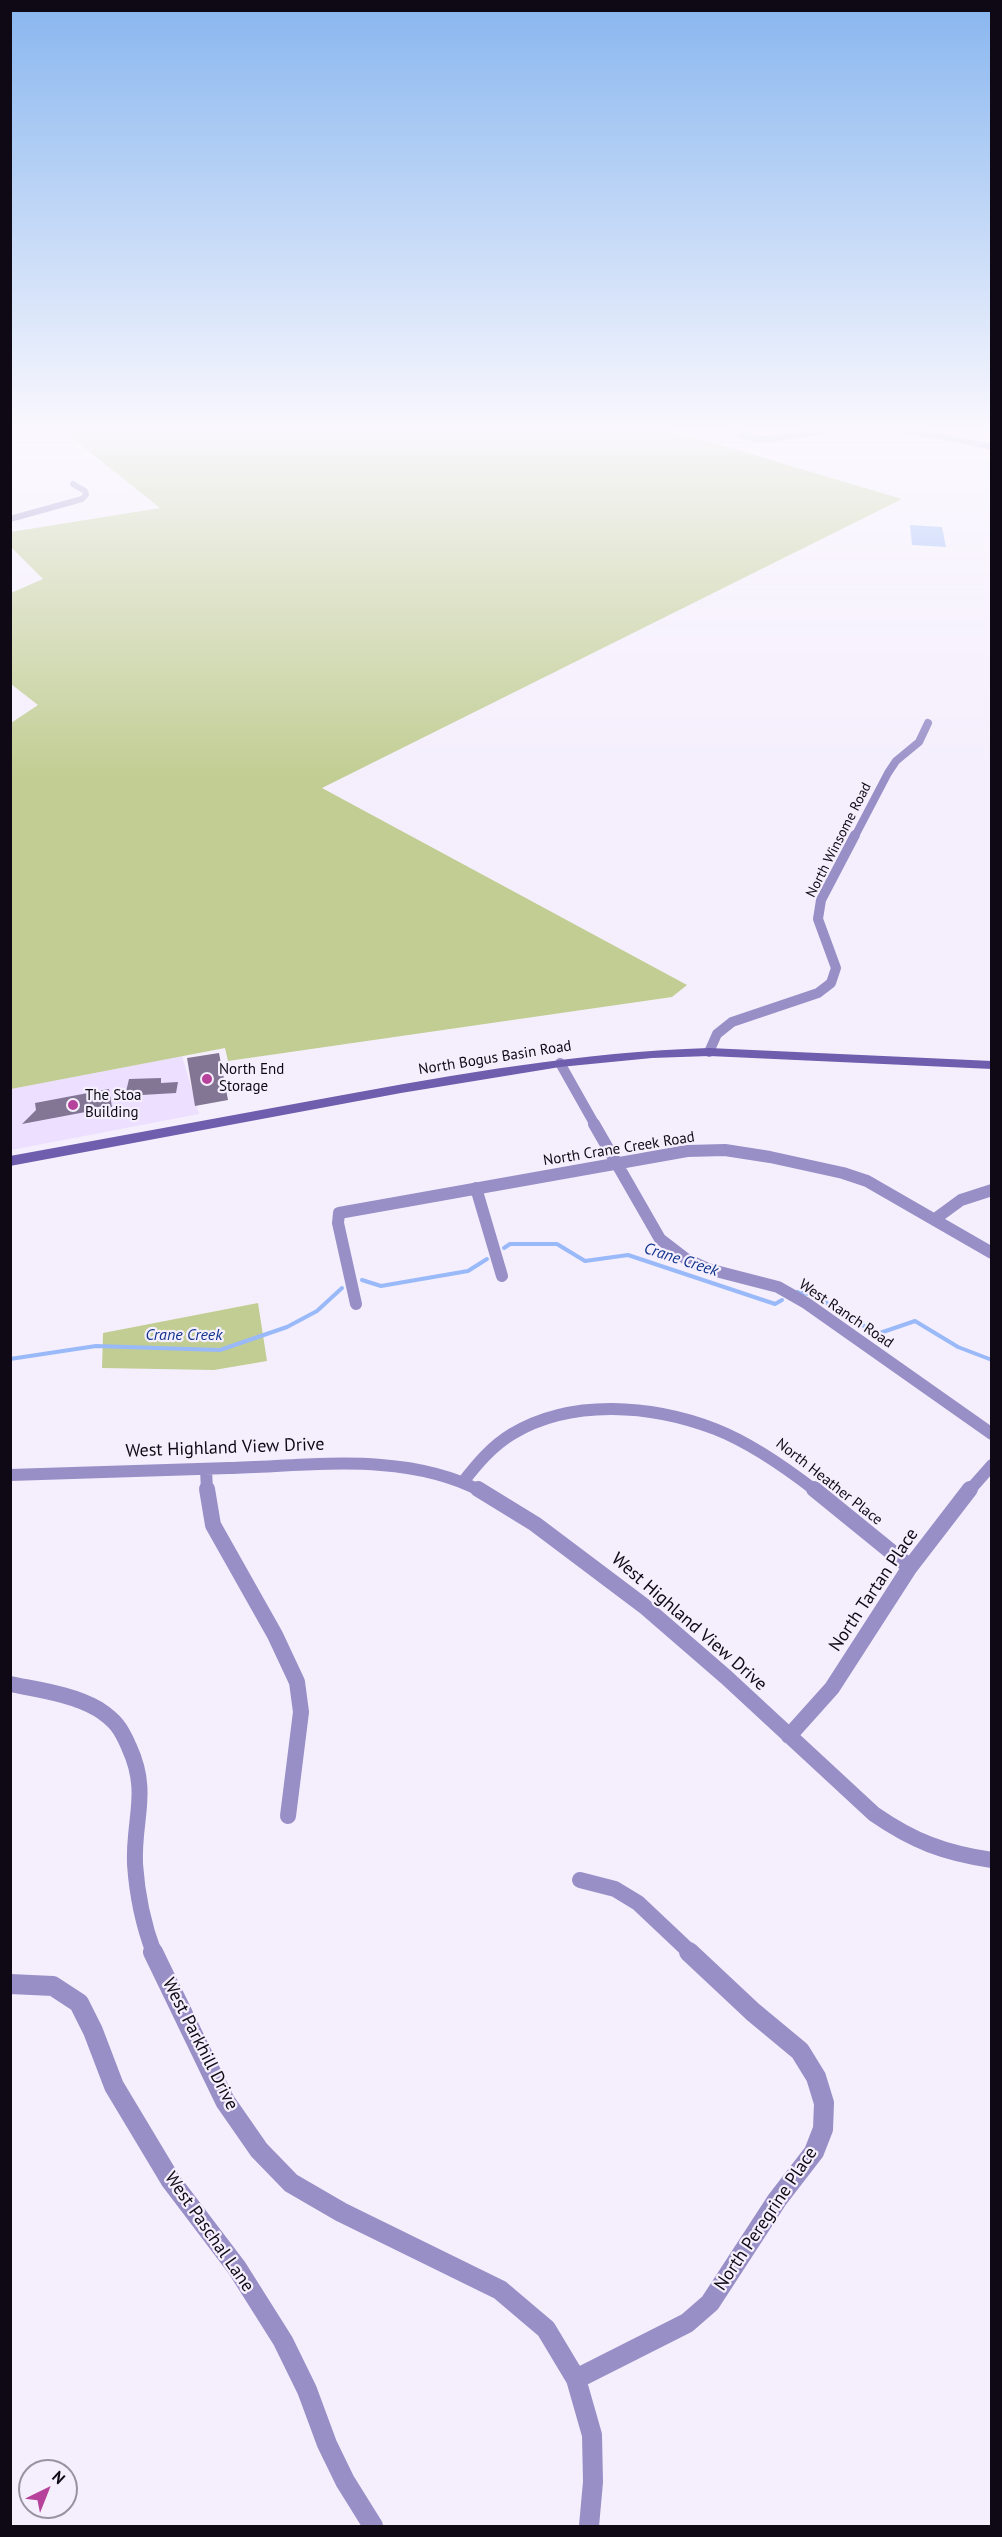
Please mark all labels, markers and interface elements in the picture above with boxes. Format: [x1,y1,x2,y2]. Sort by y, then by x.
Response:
street label: North Winsome Road [803,780,875,900]
street label: North Bogus Basin Road [417,1037,573,1079]
place label: North End Storage [219,1061,284,1096]
marker: North End Storage [200,1072,214,1086]
place label: The Stoa Building [85,1087,142,1122]
marker: The Stoa Building [66,1098,80,1112]
street label: North Crane Creek Road [542,1128,696,1170]
water label: Crane Creek [642,1239,720,1281]
street label: West Ranch Road [795,1276,897,1352]
water label: Crane Creek [146,1325,222,1345]
street label: West Highland View Drive [125,1434,325,1462]
street label: North Heather Place [772,1435,886,1529]
street label: North Tartan Place [825,1524,923,1656]
street label: West Highland View Drive [607,1549,771,1695]
street label: West Parkhill Drive [157,1974,243,2114]
street label: North Peregrine Place [710,2143,822,2295]
street label: West Paschal Lane [160,2168,258,2296]
north arrow [18,2459,78,2519]
text: N [48,2466,70,2488]

